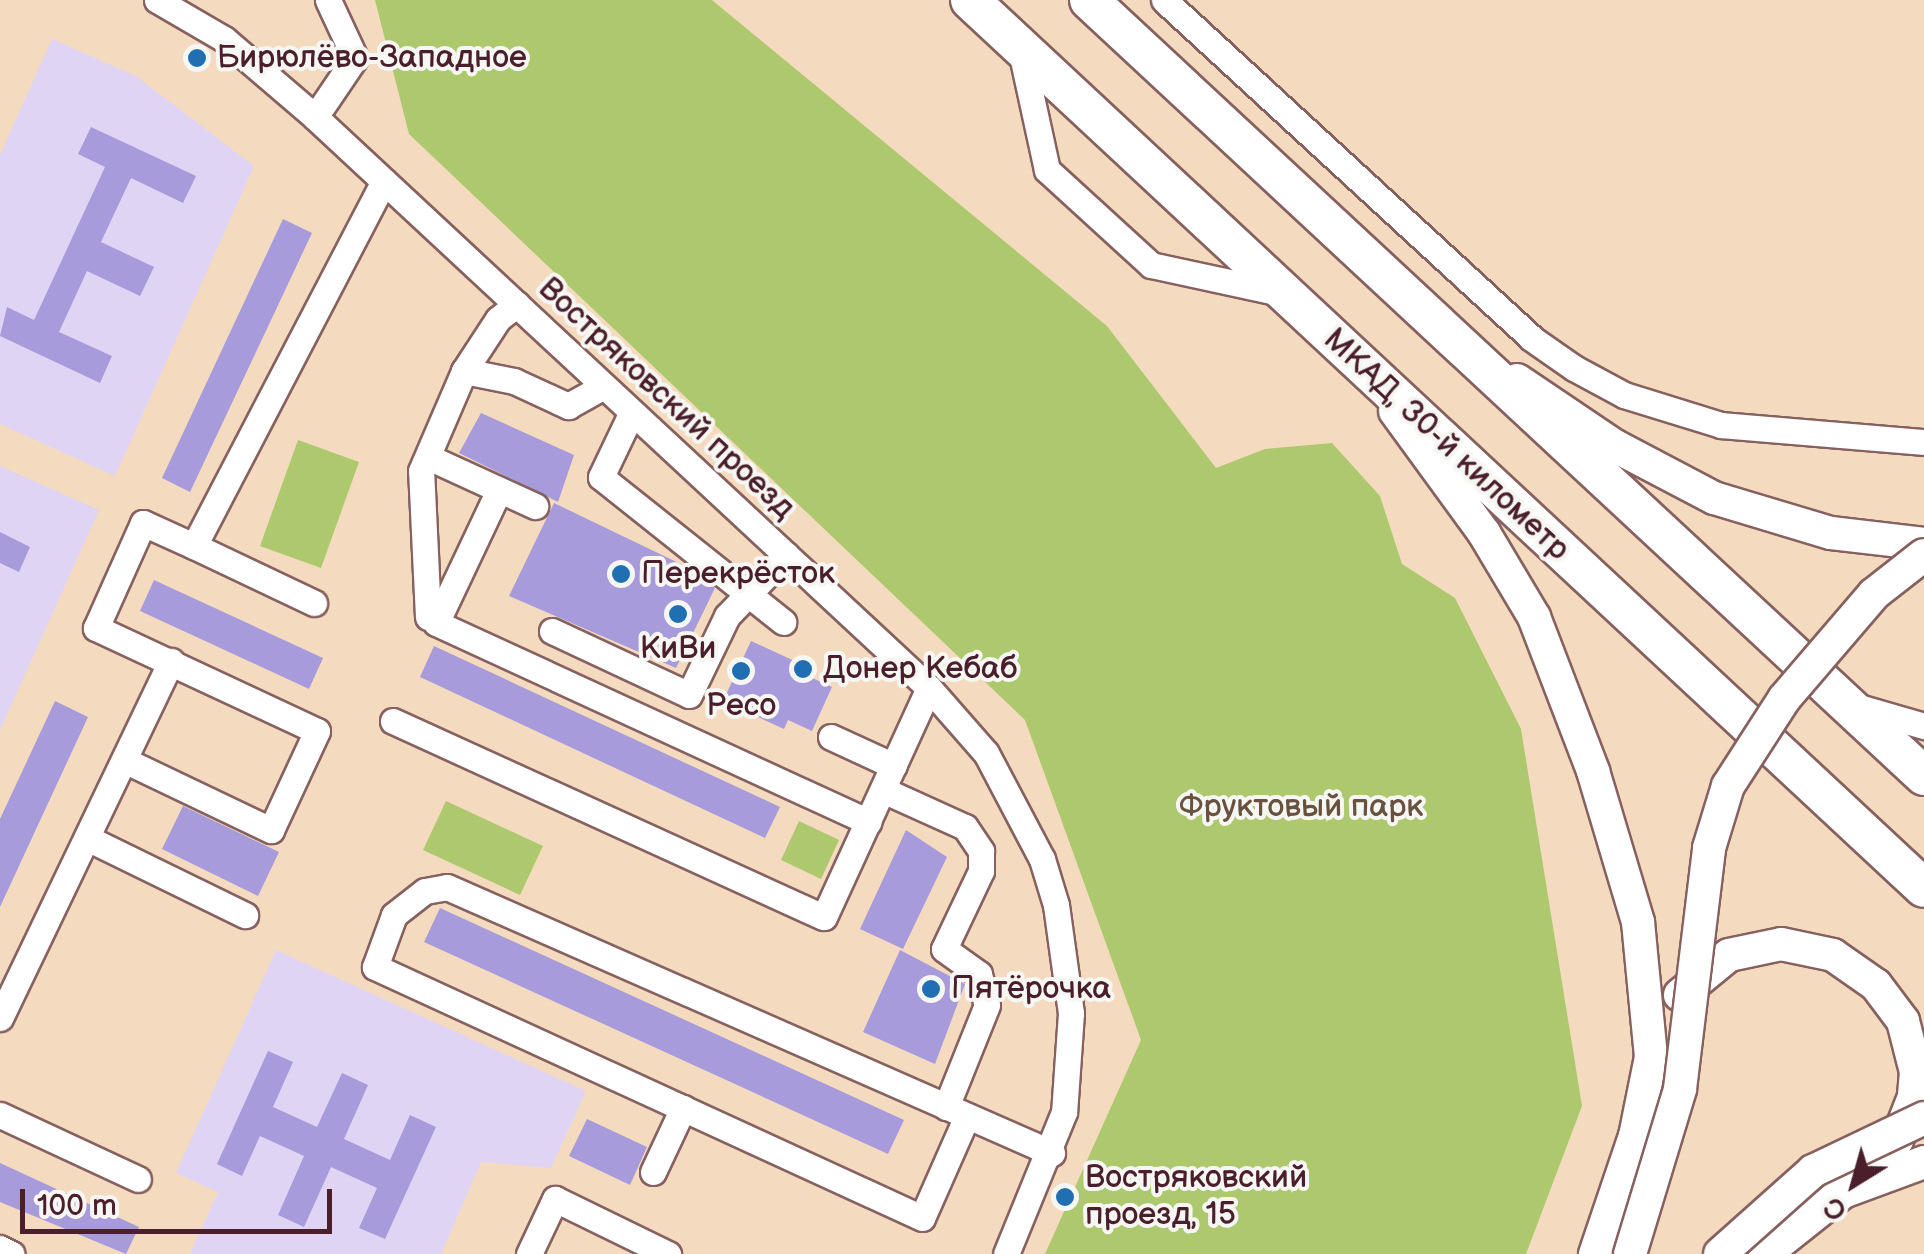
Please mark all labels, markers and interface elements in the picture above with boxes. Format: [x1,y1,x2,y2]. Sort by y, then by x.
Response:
place label: Бирюлёво-Западное [217,39,527,77]
marker: Бирюлёво-Западное [186,47,208,69]
street label: Востряковский проезд [530,270,802,528]
street label: МКАД, 30-й километр [1315,321,1577,569]
place label: Перекрёсток [641,555,835,593]
marker: Перекрёсток [610,563,632,585]
marker: КиВи [667,603,689,625]
place label: КиВи [640,630,716,668]
place label: Донер Кебаб [823,650,1017,688]
marker: Донер Кебаб [792,658,814,680]
marker: Ресо [730,660,752,682]
place label: Ресо [706,687,776,725]
park label: Фруктовый парк [1179,788,1423,826]
place label: Пятёрочка [951,970,1111,1008]
marker: Пятёрочка [920,978,942,1000]
north arrow [1804,1134,1904,1234]
place label: Востряковский проезд, 15 [1085,1160,1307,1235]
scale bar [25,1169,338,1231]
marker: Востряковский проезд, 15 [1054,1186,1076,1208]
text: 100 m [37,1188,117,1224]
text: С [1818,1189,1853,1227]

